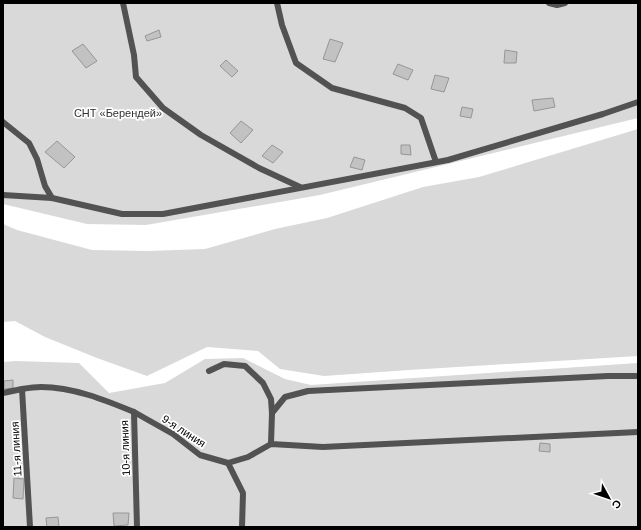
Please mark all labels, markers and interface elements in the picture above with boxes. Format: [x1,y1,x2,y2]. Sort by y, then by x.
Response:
park label: СНТ «Берендей» [74,107,162,119]
street label: 9-я линия [160,412,208,450]
street label: 10-я линия [118,420,132,476]
street label: 11-я линия [9,421,23,477]
north arrow [589,478,629,518]
text: С [609,498,624,511]

